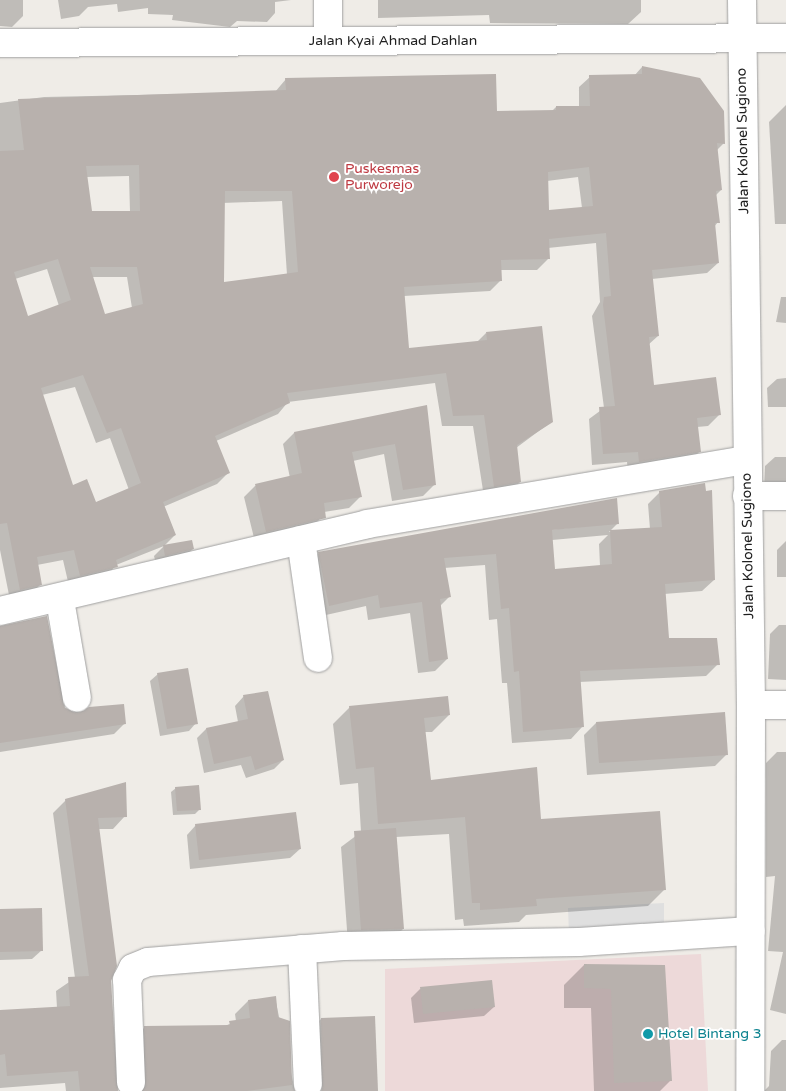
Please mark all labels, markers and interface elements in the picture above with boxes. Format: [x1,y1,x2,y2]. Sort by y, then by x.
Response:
street label: Jalan Kyai Ahmad Dahlan [309,33,477,49]
street label: Jalan Kolonel Sugiono [733,68,753,214]
place label: Puskesmas Purworejo [345,161,419,193]
marker: Puskesmas Purworejo [327,170,341,184]
street label: Jalan Kolonel Sugiono [738,473,758,619]
place label: Hotel Bintang 3 [658,1026,762,1042]
marker: Hotel Bintang 3 [642,1028,654,1040]

